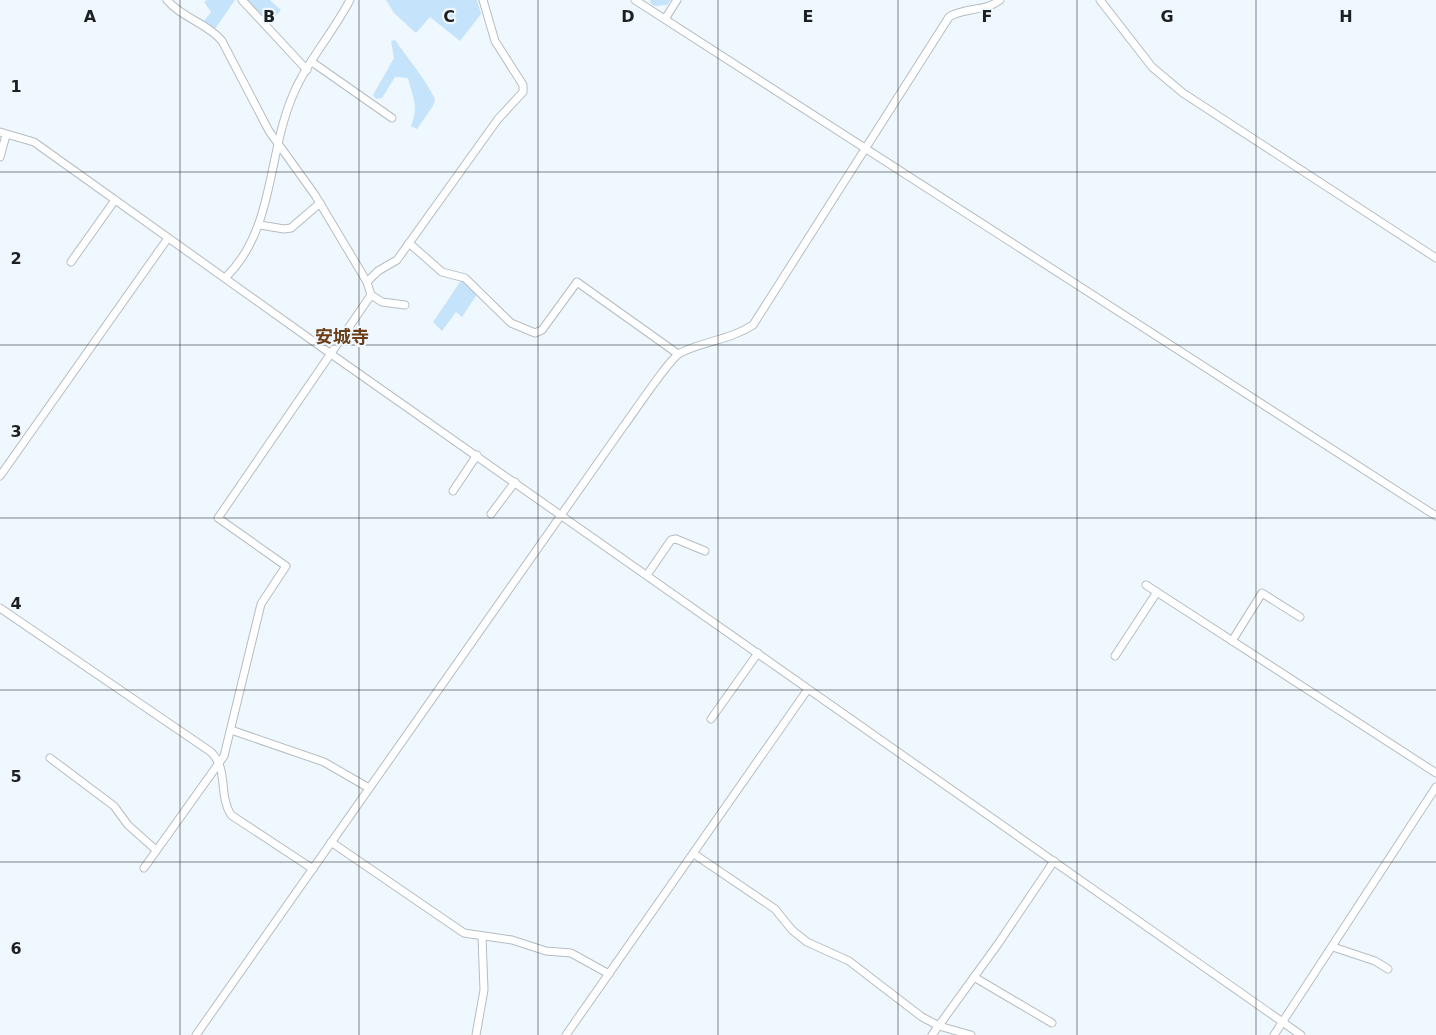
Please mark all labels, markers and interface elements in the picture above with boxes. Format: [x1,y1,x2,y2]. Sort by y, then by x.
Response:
text: A [84,7,97,26]
text: B [263,7,275,26]
text: C [443,7,455,26]
text: D [621,7,635,26]
text: E [803,7,813,26]
text: F [982,7,992,26]
text: G [1160,7,1174,26]
text: H [1339,7,1353,26]
text: 1 [10,77,22,96]
text: 2 [10,249,22,268]
district label: 安城寺 [315,326,369,347]
text: 3 [10,422,22,441]
text: 4 [10,594,22,613]
text: 5 [10,767,22,786]
text: 6 [10,939,22,958]

